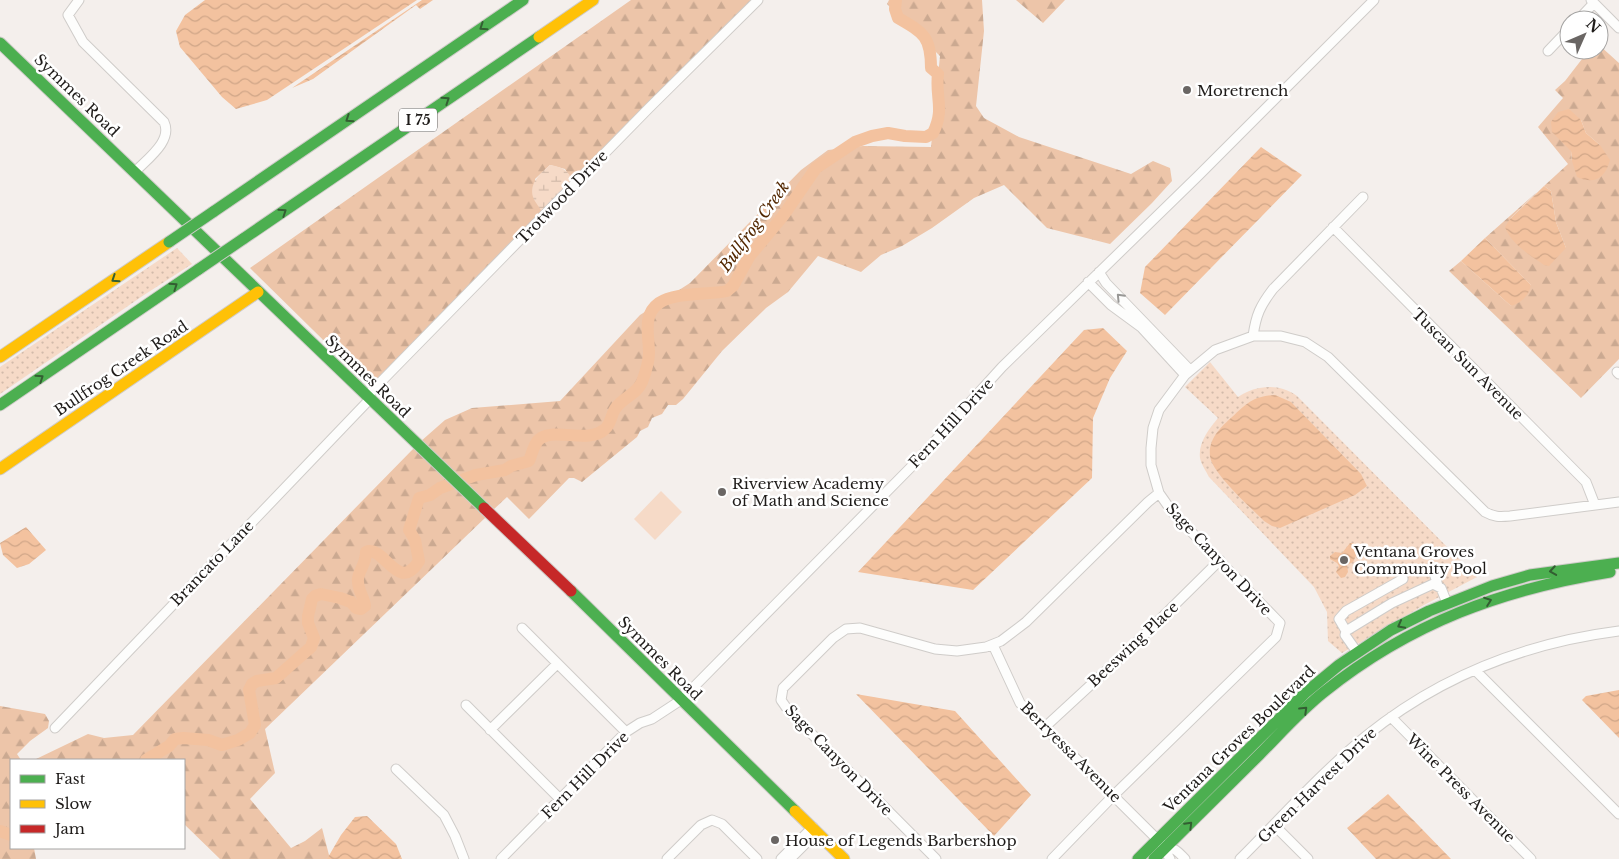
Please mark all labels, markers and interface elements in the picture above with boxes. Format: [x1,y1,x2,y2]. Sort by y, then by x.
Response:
north arrow [1559,10,1609,60]
text: N [1582,15,1604,37]
one-way arrow [479,21,488,31]
street label: Symmes Road [31,50,123,140]
place label: Moretrench [1197,81,1288,100]
marker: Moretrench [1181,84,1193,96]
one-way arrow [441,97,450,107]
road number: I 75 [399,108,437,132]
one-way arrow [345,113,355,122]
street label: Trotwood Drive [512,146,612,248]
water label: Bullfrog Creek [714,177,793,276]
one-way arrow [277,209,287,218]
one-way arrow [111,273,120,282]
one-way arrow [169,283,178,292]
one-way arrow [1117,294,1126,303]
street label: Tuscan Sun Avenue [1408,304,1528,424]
street label: Bullfrog Creek Road [51,316,191,420]
street label: Symmes Road [322,331,414,421]
street label: Fern Hill Drive [905,374,997,472]
one-way arrow [34,375,44,384]
place label: Riverview Academy of Math and Science [732,474,889,510]
marker: Riverview Academy of Math and Science [716,486,728,498]
street label: Sage Canyon Drive [1162,499,1276,619]
street label: Brancato Lane [166,516,258,610]
place label: Ventana Groves Community Pool [1353,542,1487,578]
marker: Ventana Groves Community Pool [1338,554,1350,566]
one-way arrow [1549,566,1558,576]
street label: Beeswing Place [1084,597,1182,691]
one-way arrow [1483,597,1491,607]
street label: Symmes Road [614,612,706,704]
one-way arrow [1397,619,1406,629]
street label: Ventana Groves Boulevard [1159,662,1319,817]
street label: Berryessa Avenue [1017,698,1125,806]
street label: Sage Canyon Drive [781,701,897,819]
one-way arrow [1299,707,1308,716]
street label: Green Harvest Drive [1253,723,1381,847]
street label: Fern Hill Drive [537,727,633,823]
street label: Wine Press Avenue [1402,729,1519,846]
legend [10,759,185,849]
text: Fast [55,769,86,788]
text: Slow [55,794,92,813]
text: Jam [53,819,85,838]
one-way arrow [1183,822,1192,831]
place label: House of Legends Barbershop [785,831,1017,850]
marker: House of Legends Barbershop [769,834,781,846]

